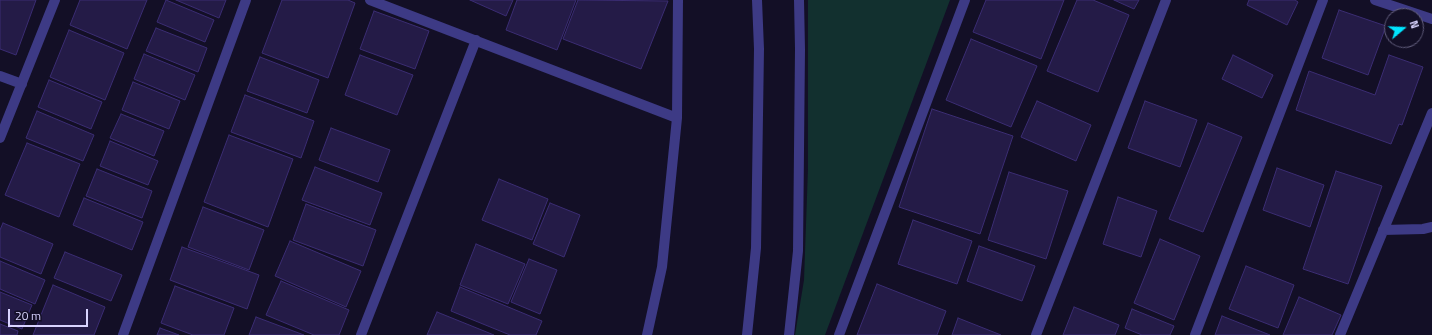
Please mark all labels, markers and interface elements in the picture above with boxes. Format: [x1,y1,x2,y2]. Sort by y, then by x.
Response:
north arrow [1384,8,1424,48]
text: N [1406,18,1423,31]
scale bar [10,301,90,327]
text: 20 m [15,306,41,325]

